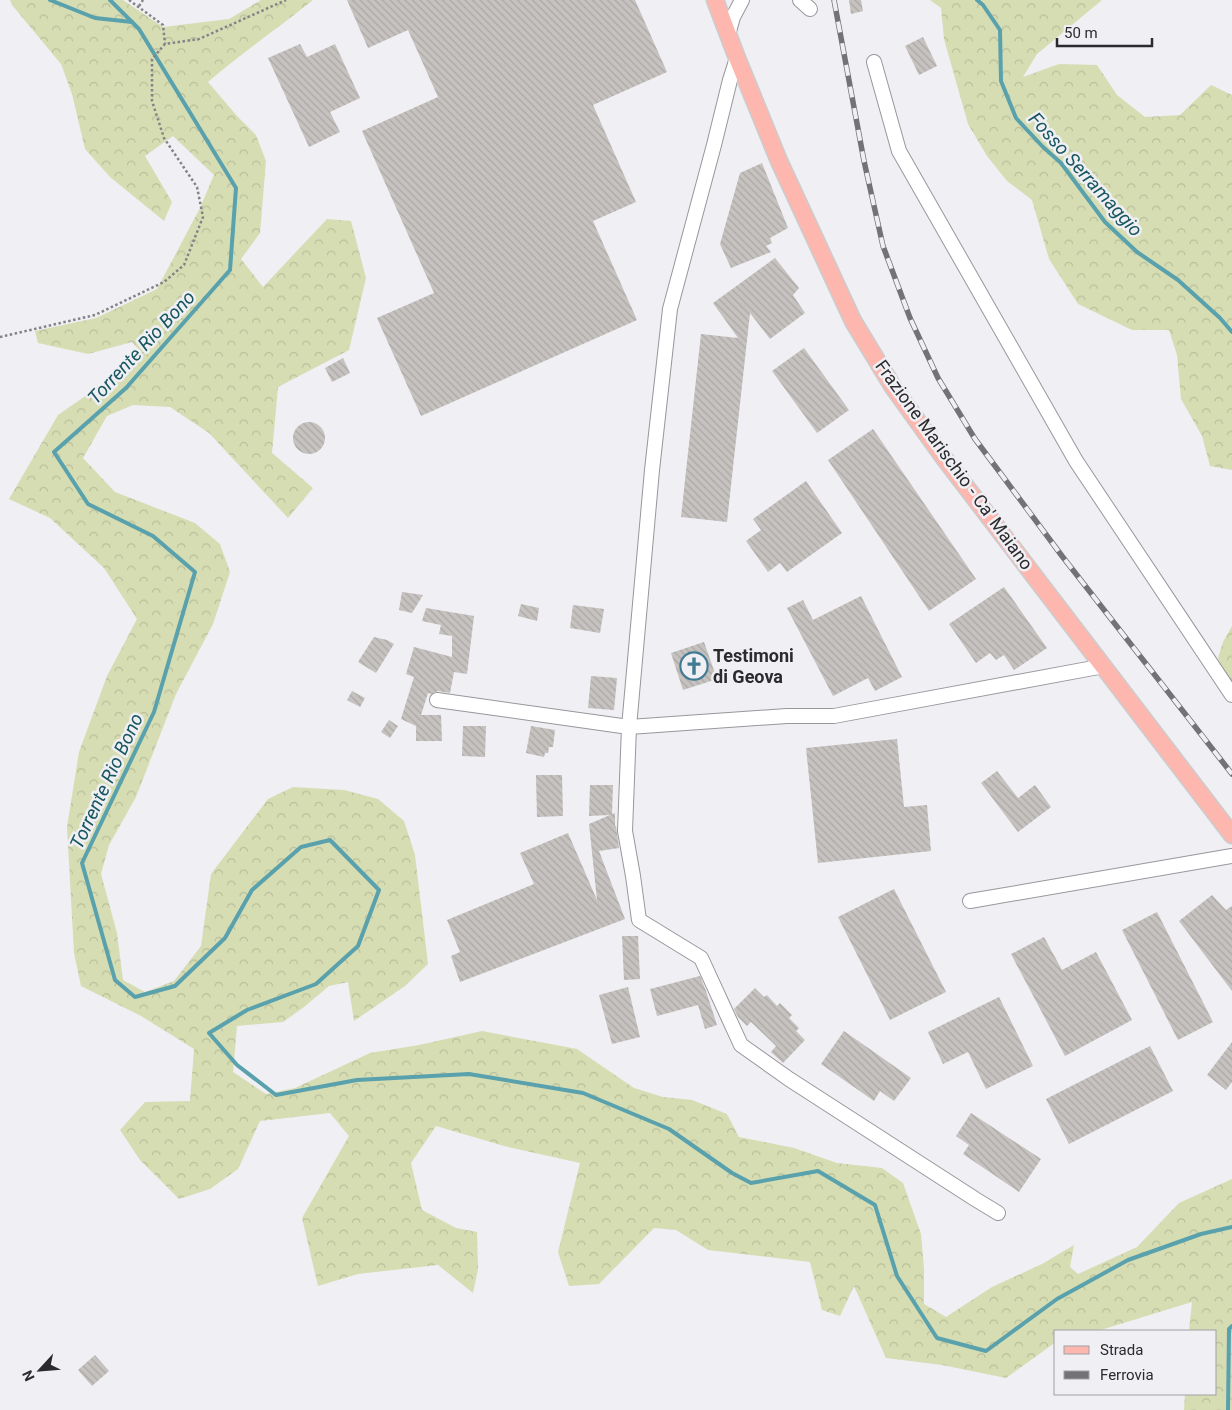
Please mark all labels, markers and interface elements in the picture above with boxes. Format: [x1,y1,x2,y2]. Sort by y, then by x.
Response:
scale bar [1057,15,1152,47]
text: 50 m [1064,24,1098,42]
water label: Fosso Serramaggio [1024,107,1148,241]
water label: Torrente Rio Bono [83,286,200,409]
street label: Frazione Marischio - Ca' Maiano [871,356,1038,574]
place label: Testimoni di Geova [713,645,794,687]
church icon: Testimoni di Geova [679,651,709,681]
water label: Torrente Rio Bono [65,710,148,853]
legend [1054,1330,1217,1395]
text: Strada [1100,1341,1143,1359]
north arrow [15,1345,65,1395]
text: Ferrovia [1100,1366,1154,1384]
text: N [19,1368,38,1384]

